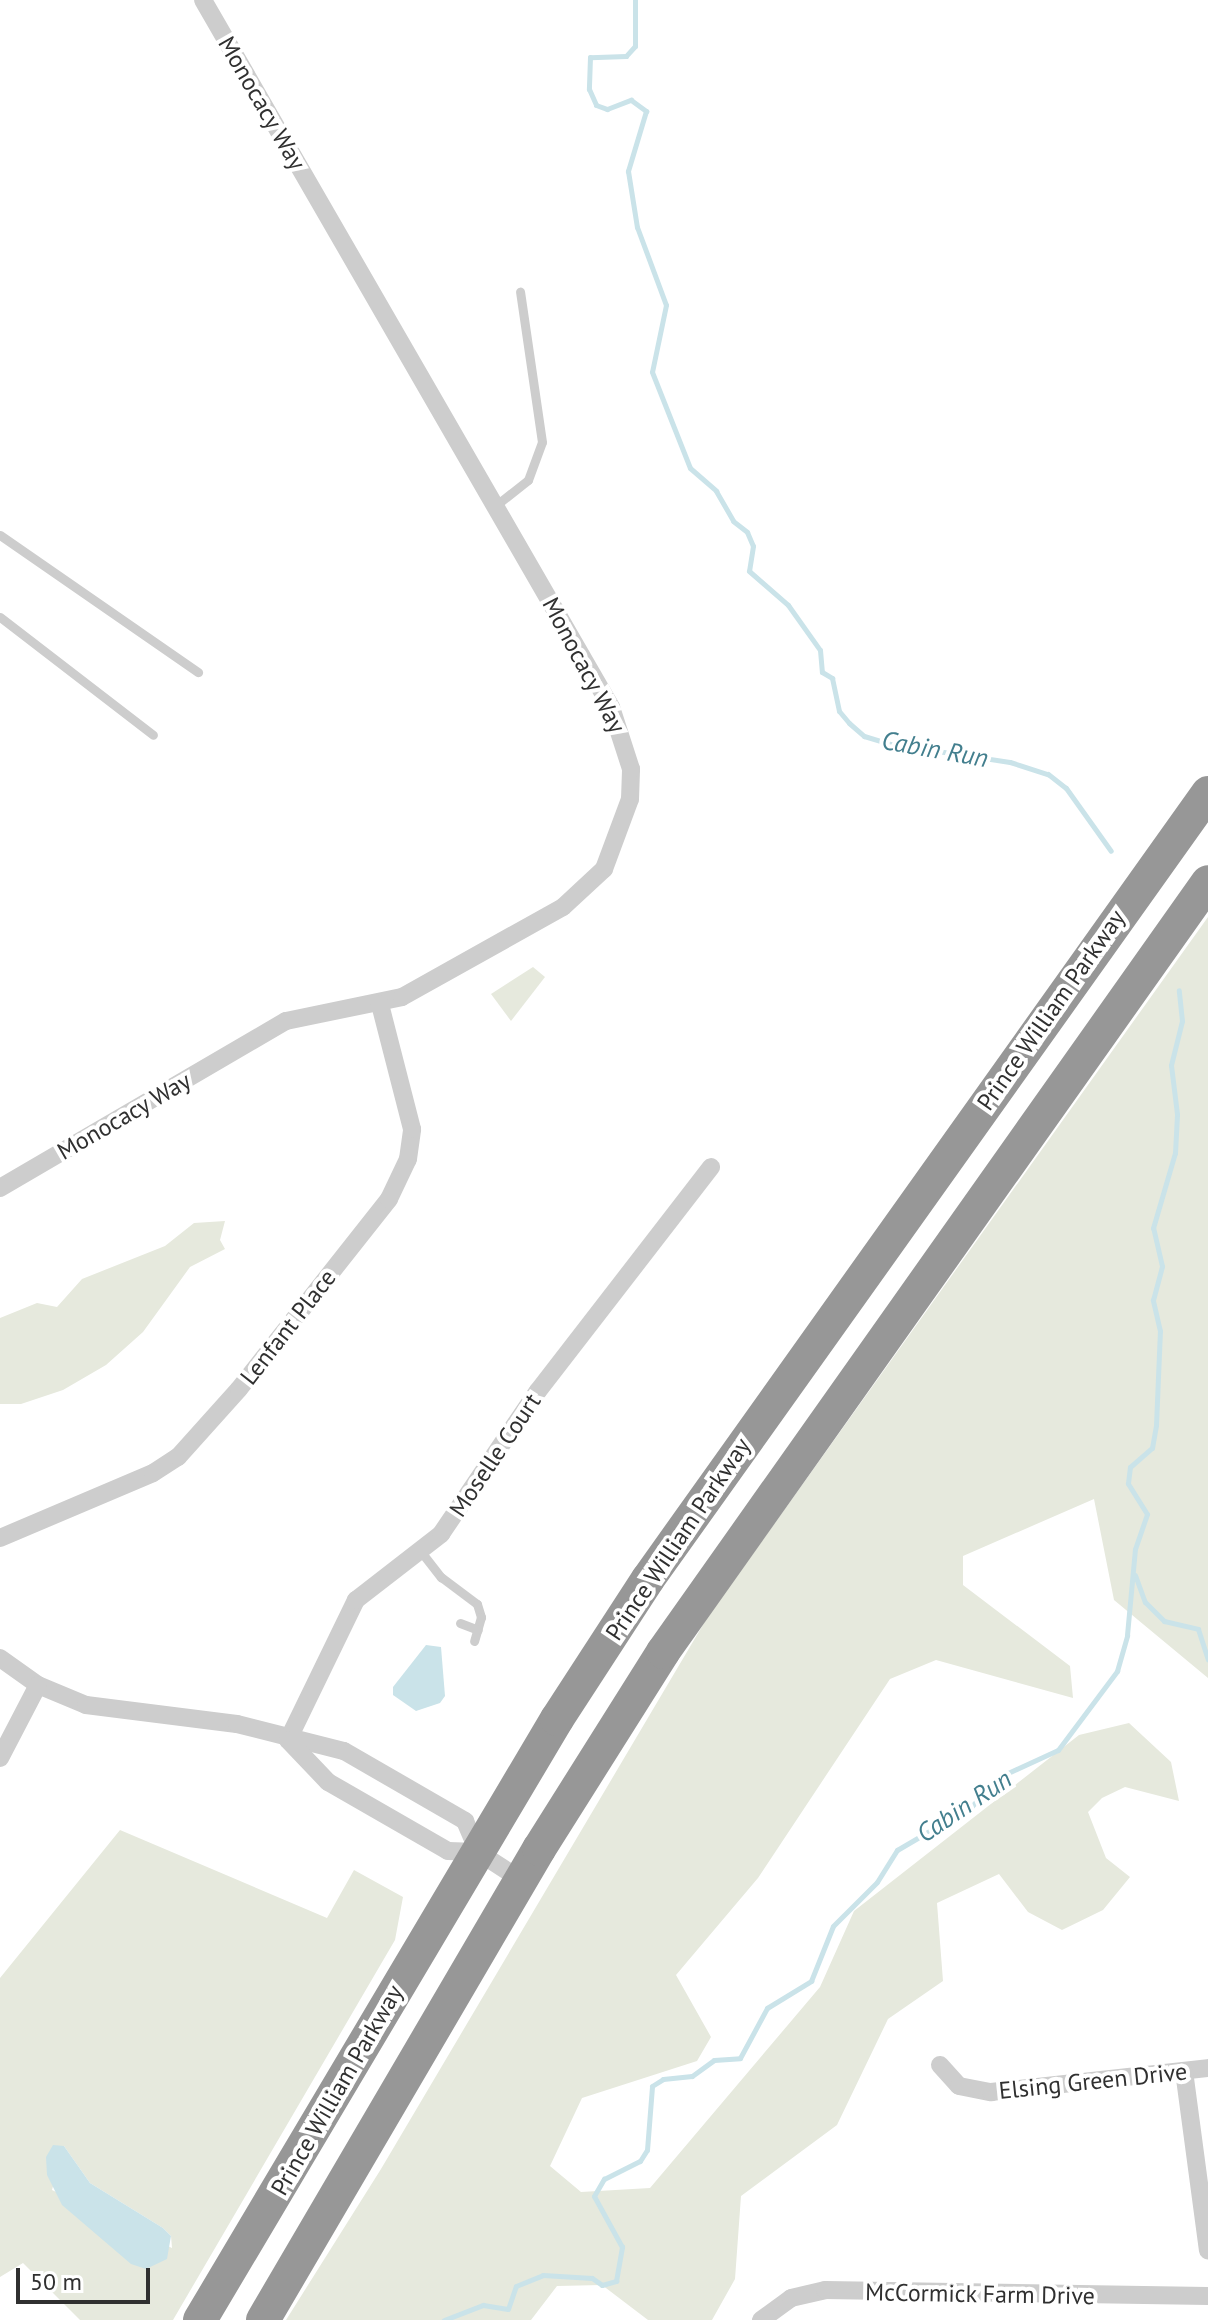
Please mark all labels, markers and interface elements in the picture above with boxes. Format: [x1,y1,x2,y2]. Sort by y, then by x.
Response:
street label: Monocacy Way [212,31,312,175]
street label: Monocacy Way [536,592,632,738]
water label: Cabin Run [879,724,991,774]
street label: Prince William Parkway [971,904,1131,1116]
street label: Monocacy Way [52,1066,196,1166]
street label: Lenfant Place [234,1264,342,1390]
street label: Moselle Court [443,1388,547,1522]
street label: Prince William Parkway [599,1432,757,1646]
water label: Cabin Run [911,1763,1017,1849]
street label: Prince William Parkway [265,1979,409,2201]
street label: Elsing Green Drive [997,2057,1189,2105]
scale bar [20,2252,154,2302]
text: 50 m [30,2266,82,2297]
street label: McCormick Farm Drive [865,2278,1095,2310]

